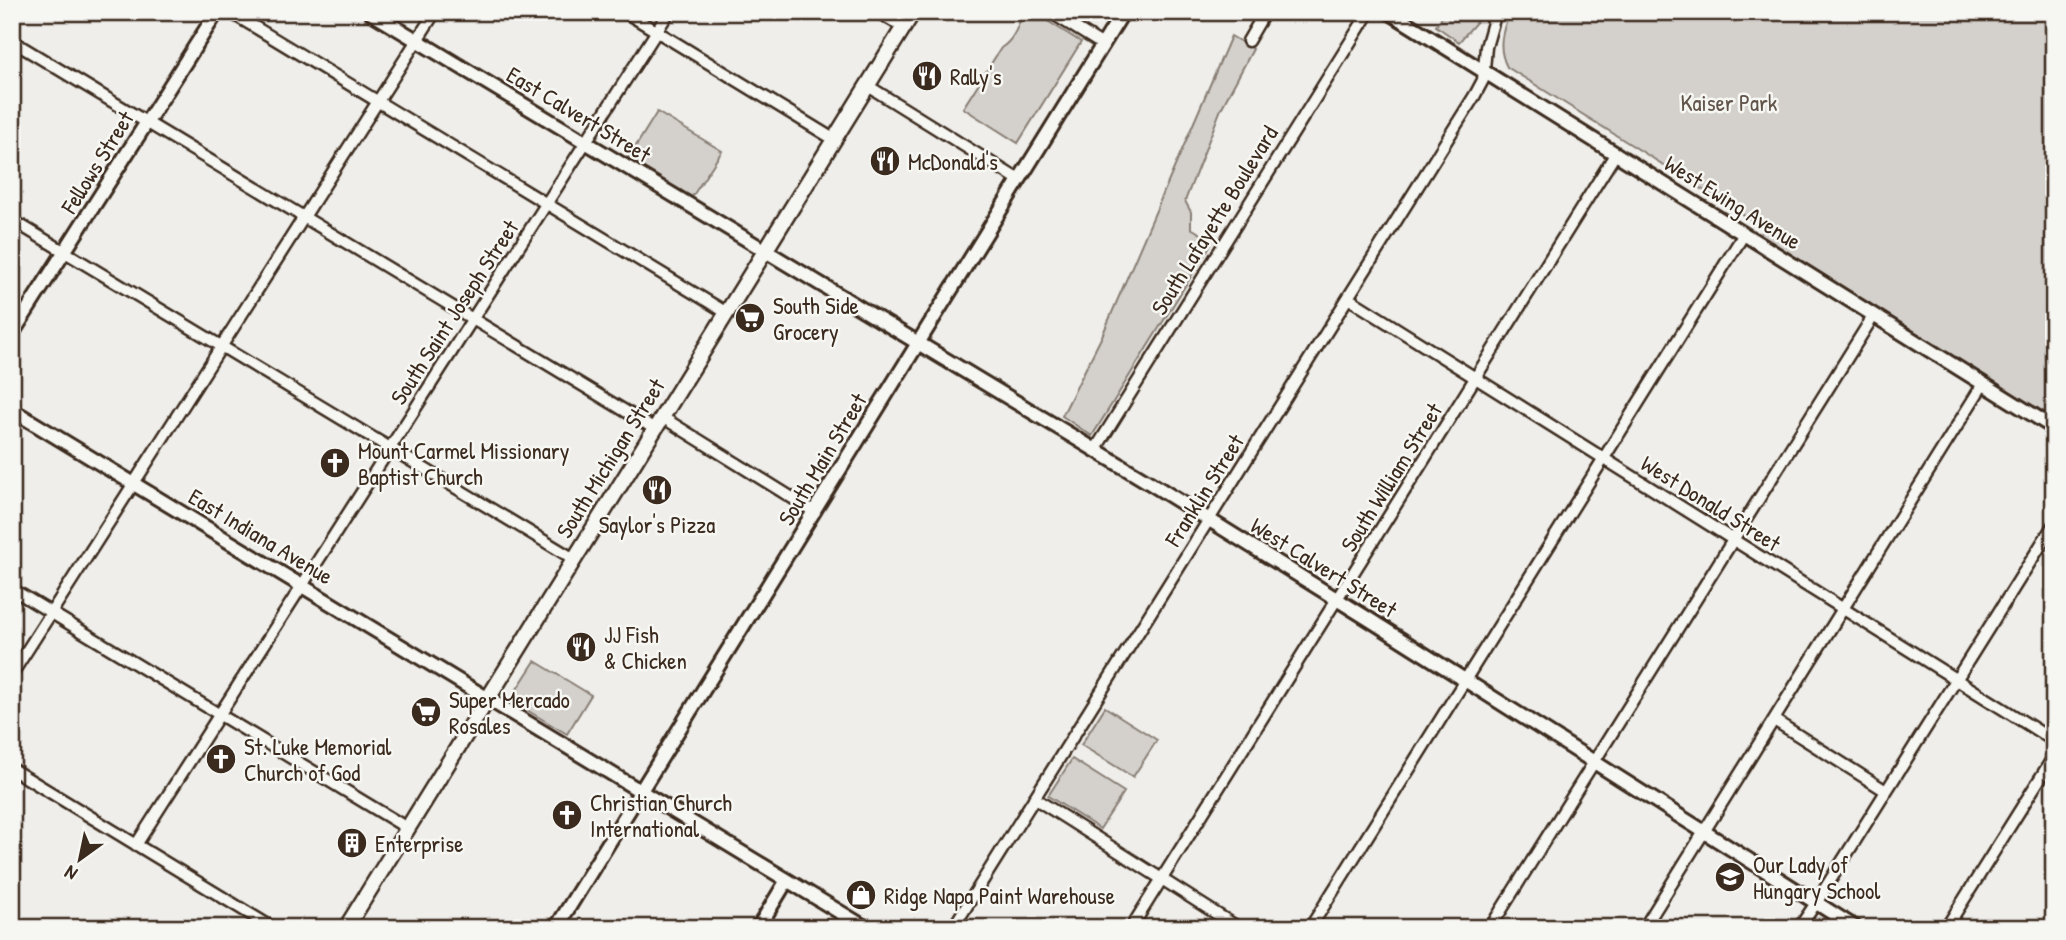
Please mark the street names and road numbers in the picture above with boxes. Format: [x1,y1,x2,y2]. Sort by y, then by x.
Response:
street label: East Calvert Street [501,59,658,170]
street label: Fellows Street [53,104,141,220]
street label: South Lafayette Boulevard [1143,120,1285,320]
street label: West Ewing Avenue [1659,148,1807,256]
street label: South Saint Joseph Street [383,213,526,410]
street label: South Michigan Street [548,371,672,544]
street label: South Main Street [770,386,874,531]
street label: South William Street [1333,396,1450,557]
street label: Franklin Street [1157,427,1251,553]
street label: West Donald Street [1635,448,1788,559]
street label: East Indiana Avenue [183,481,339,591]
street label: West Calvert Street [1245,510,1404,625]

